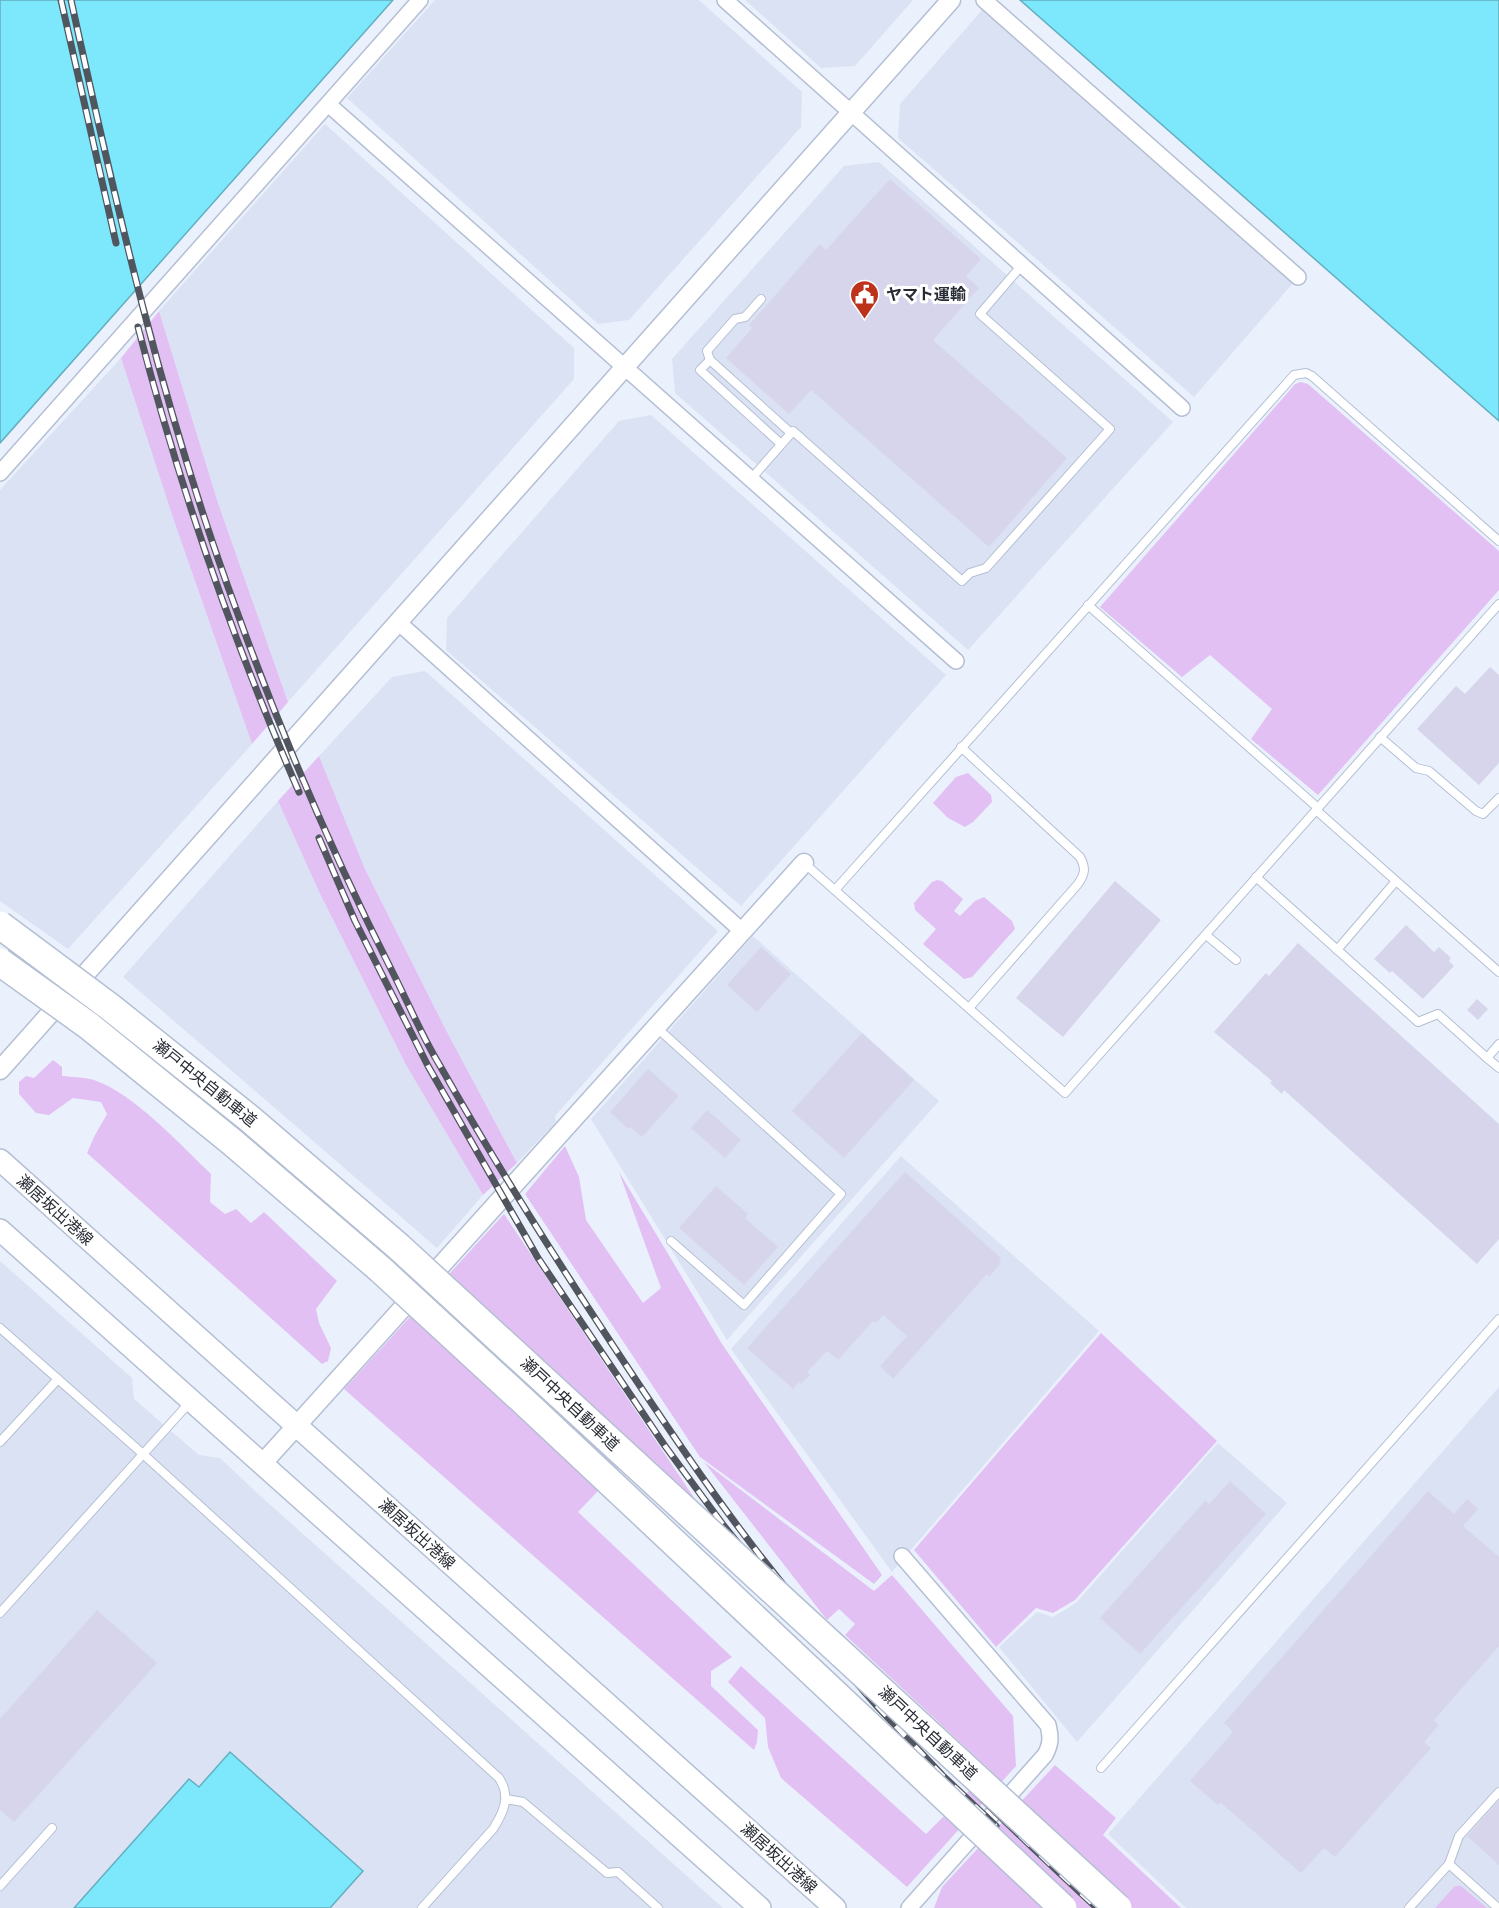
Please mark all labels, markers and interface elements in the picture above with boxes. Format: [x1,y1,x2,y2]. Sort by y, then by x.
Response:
public building icon: ヤマト運輸 [849,278,881,320]
place label: ヤマト運輸 [886,285,966,304]
street label: 瀬戸中央自動車道 [149,1035,261,1131]
street label: 瀬居坂出港線 [13,1171,97,1249]
street label: 瀬戸中央自動車道 [517,1353,623,1455]
street label: 瀬居坂出港線 [375,1495,459,1573]
street label: 瀬戸中央自動車道 [875,1682,981,1784]
street label: 瀬居坂出港線 [737,1819,821,1897]

